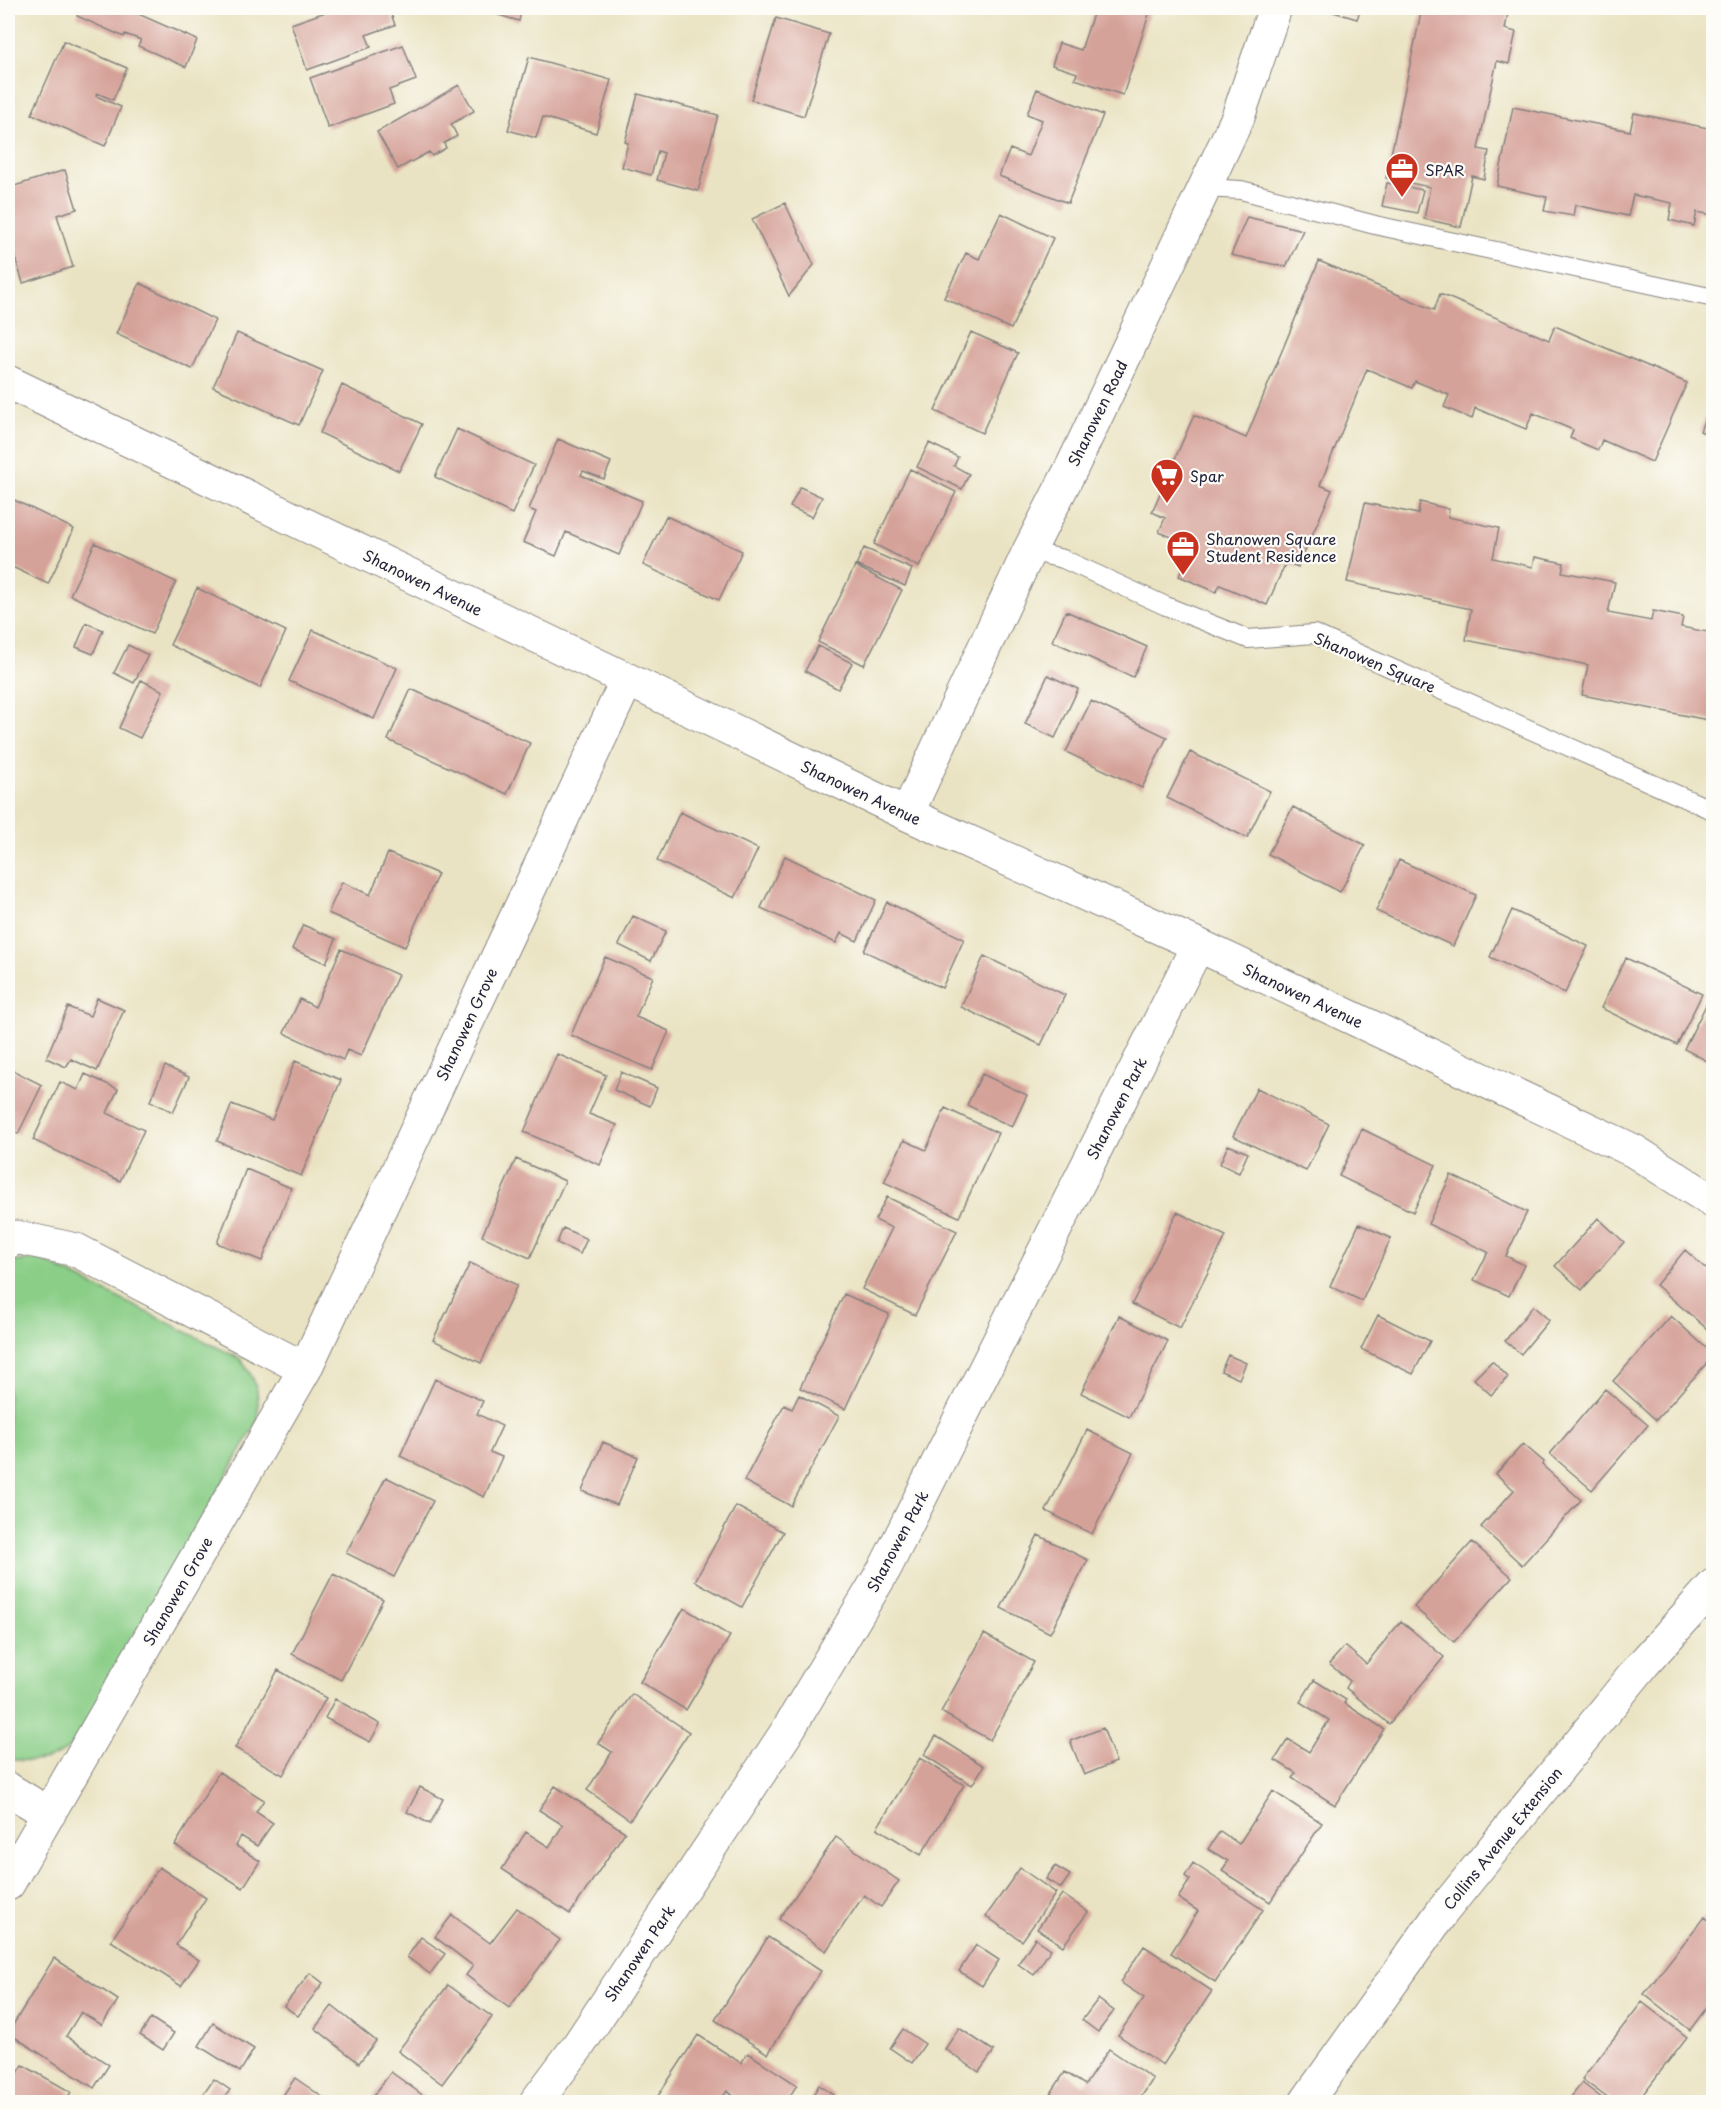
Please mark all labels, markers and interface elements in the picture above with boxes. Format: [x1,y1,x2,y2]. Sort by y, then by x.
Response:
office icon: SPAR [1384,151,1420,198]
place label: SPAR [1425,158,1465,181]
street label: Shanowen Road [1061,356,1133,470]
supermarket icon: Spar [1149,457,1185,504]
place label: Spar [1190,464,1224,487]
place label: Shanowen Square Student Residence [1206,527,1337,567]
office icon: Shanowen Square Student Residence [1165,529,1201,576]
street label: Shanowen Avenue [359,543,487,621]
street label: Shanowen Square [1311,626,1439,698]
street label: Shanowen Avenue [797,754,925,830]
street label: Shanowen Avenue [1239,957,1367,1033]
street label: Shanowen Grove [430,964,502,1084]
street label: Shanowen Park [1080,1053,1152,1163]
street label: Shanowen Park [860,1486,934,1596]
street label: Shanowen Grove [136,1532,218,1650]
street label: Collins Avenue Extension [1437,1762,1567,1914]
street label: Shanowen Park [598,1900,680,2006]

